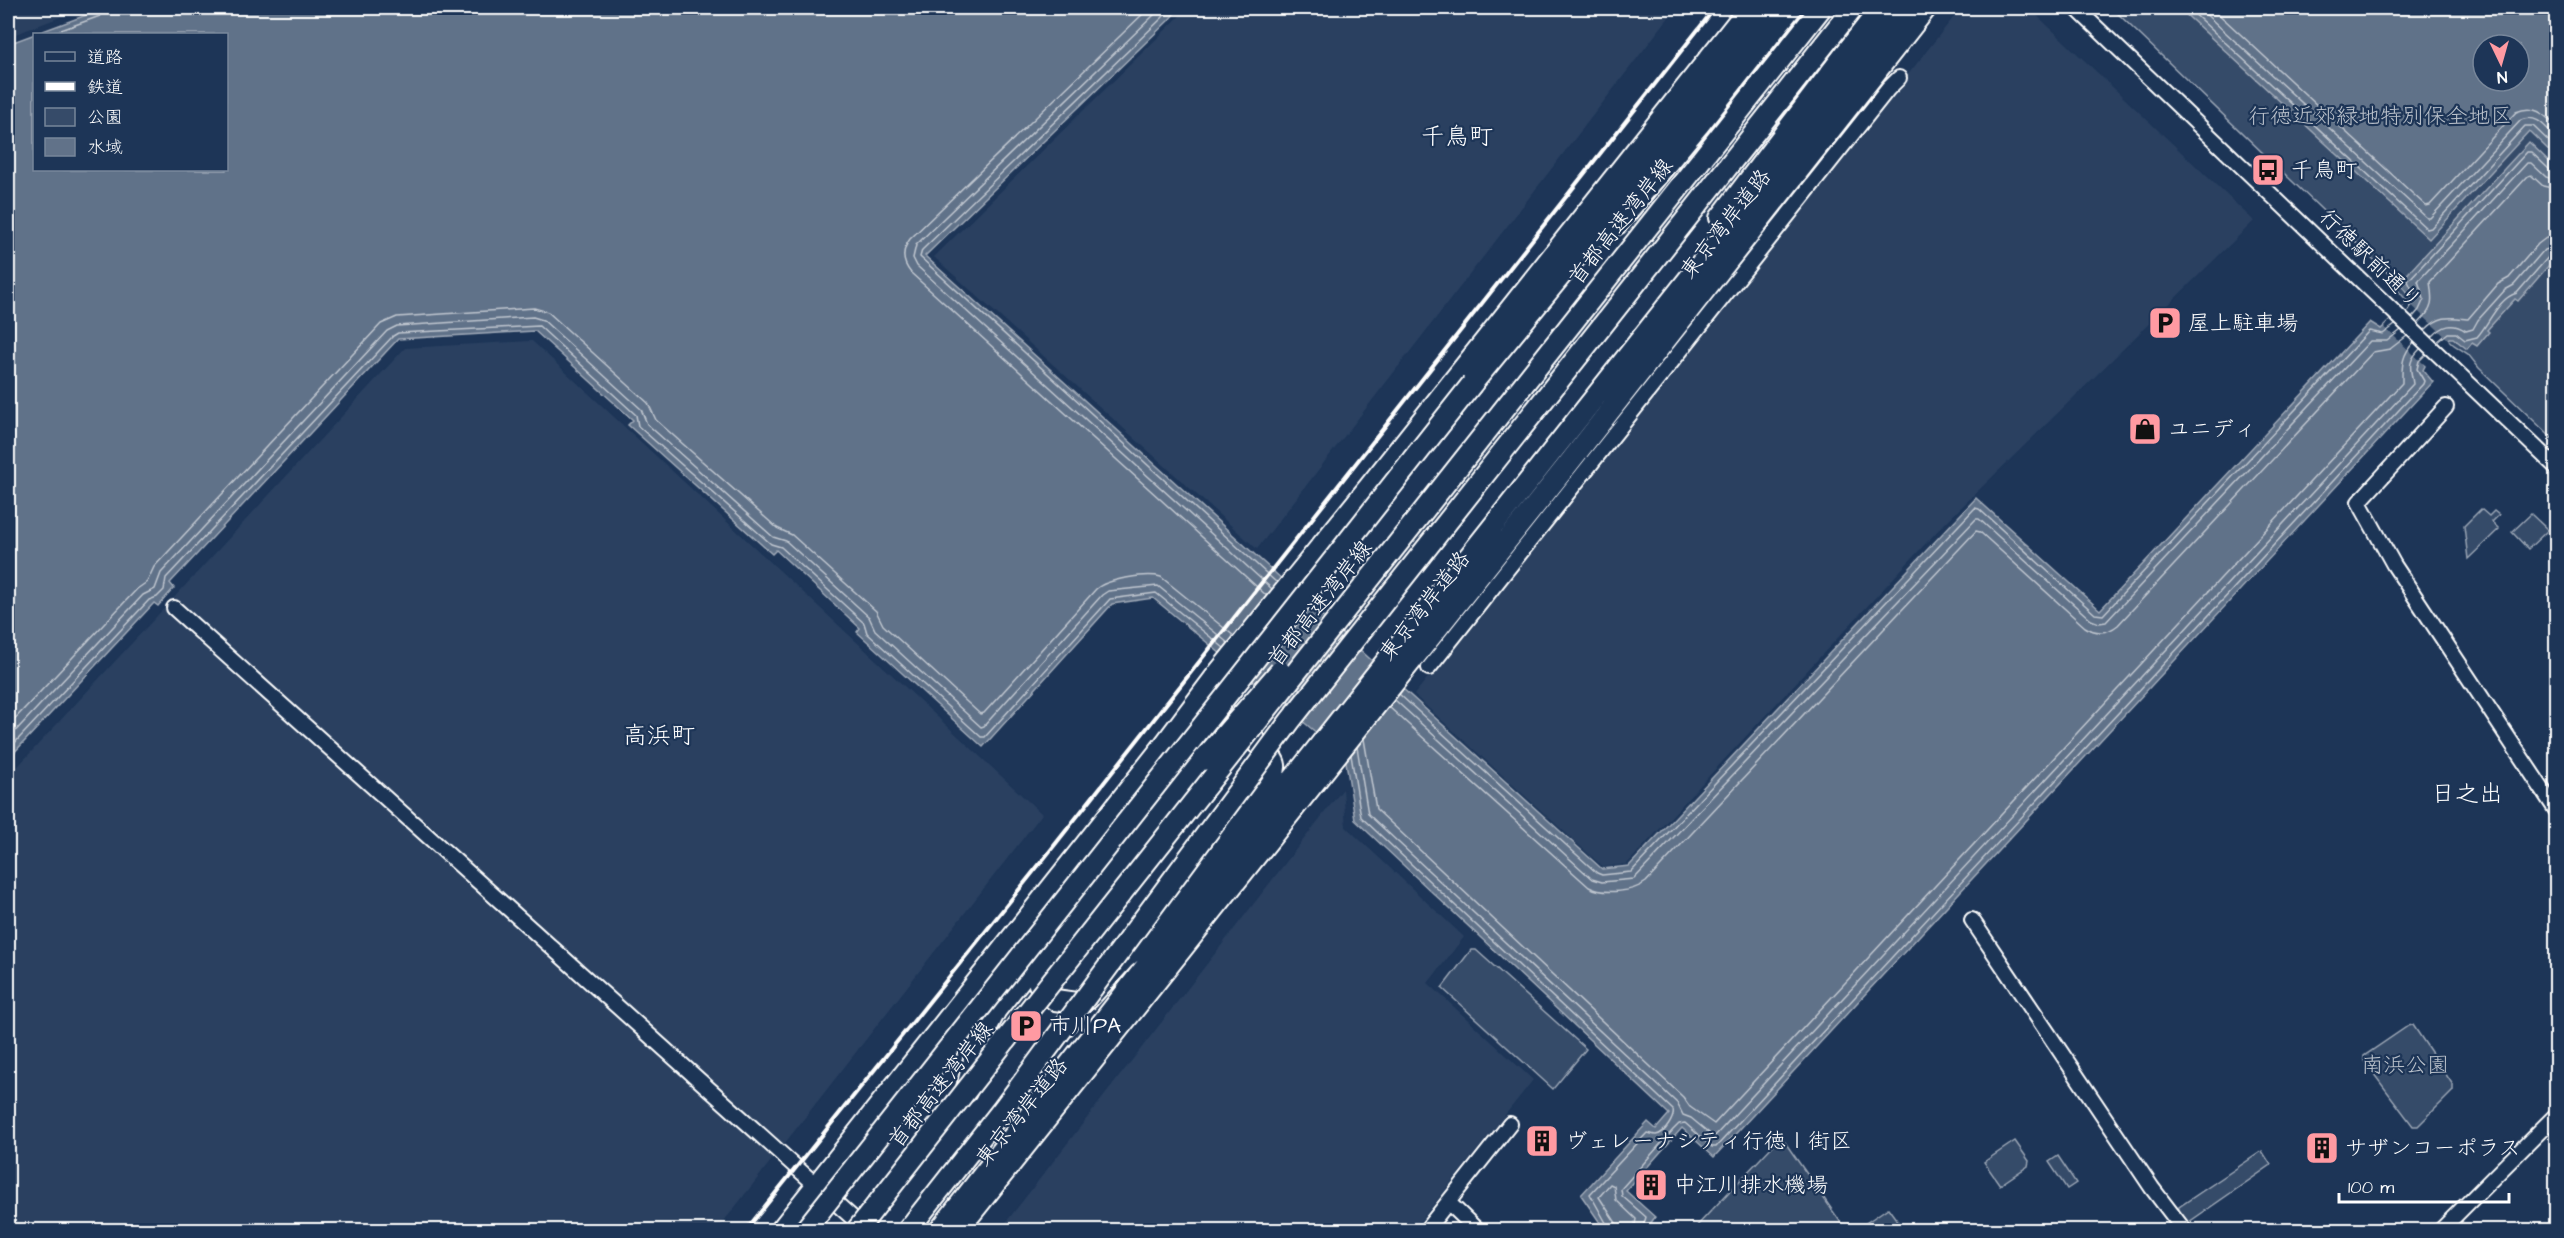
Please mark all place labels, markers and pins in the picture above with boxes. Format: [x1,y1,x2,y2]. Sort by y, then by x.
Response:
bus stop icon: 千鳥町 [2250,152,2286,188]
place label: 千鳥町 [2291,155,2357,186]
parking icon: 屋上駐車場 [2147,305,2183,341]
place label: 屋上駐車場 [2188,308,2298,339]
shop icon: ユニディ [2127,411,2163,447]
place label: ユニディ [2168,414,2256,445]
parking icon: 市川PA [1008,1008,1044,1044]
place label: 市川PA [1049,1011,1121,1042]
building icon: ヴェレーナシティ行徳Ⅰ街区 [1524,1123,1560,1159]
place label: ヴェレーナシティ行徳Ⅰ街区 [1565,1126,1852,1157]
building icon: サザンコーポラス [2304,1130,2340,1166]
place label: サザンコーポラス [2345,1133,2521,1164]
building icon: 中江川排水機場 [1633,1167,1669,1203]
place label: 中江川排水機場 [1674,1170,1828,1201]

